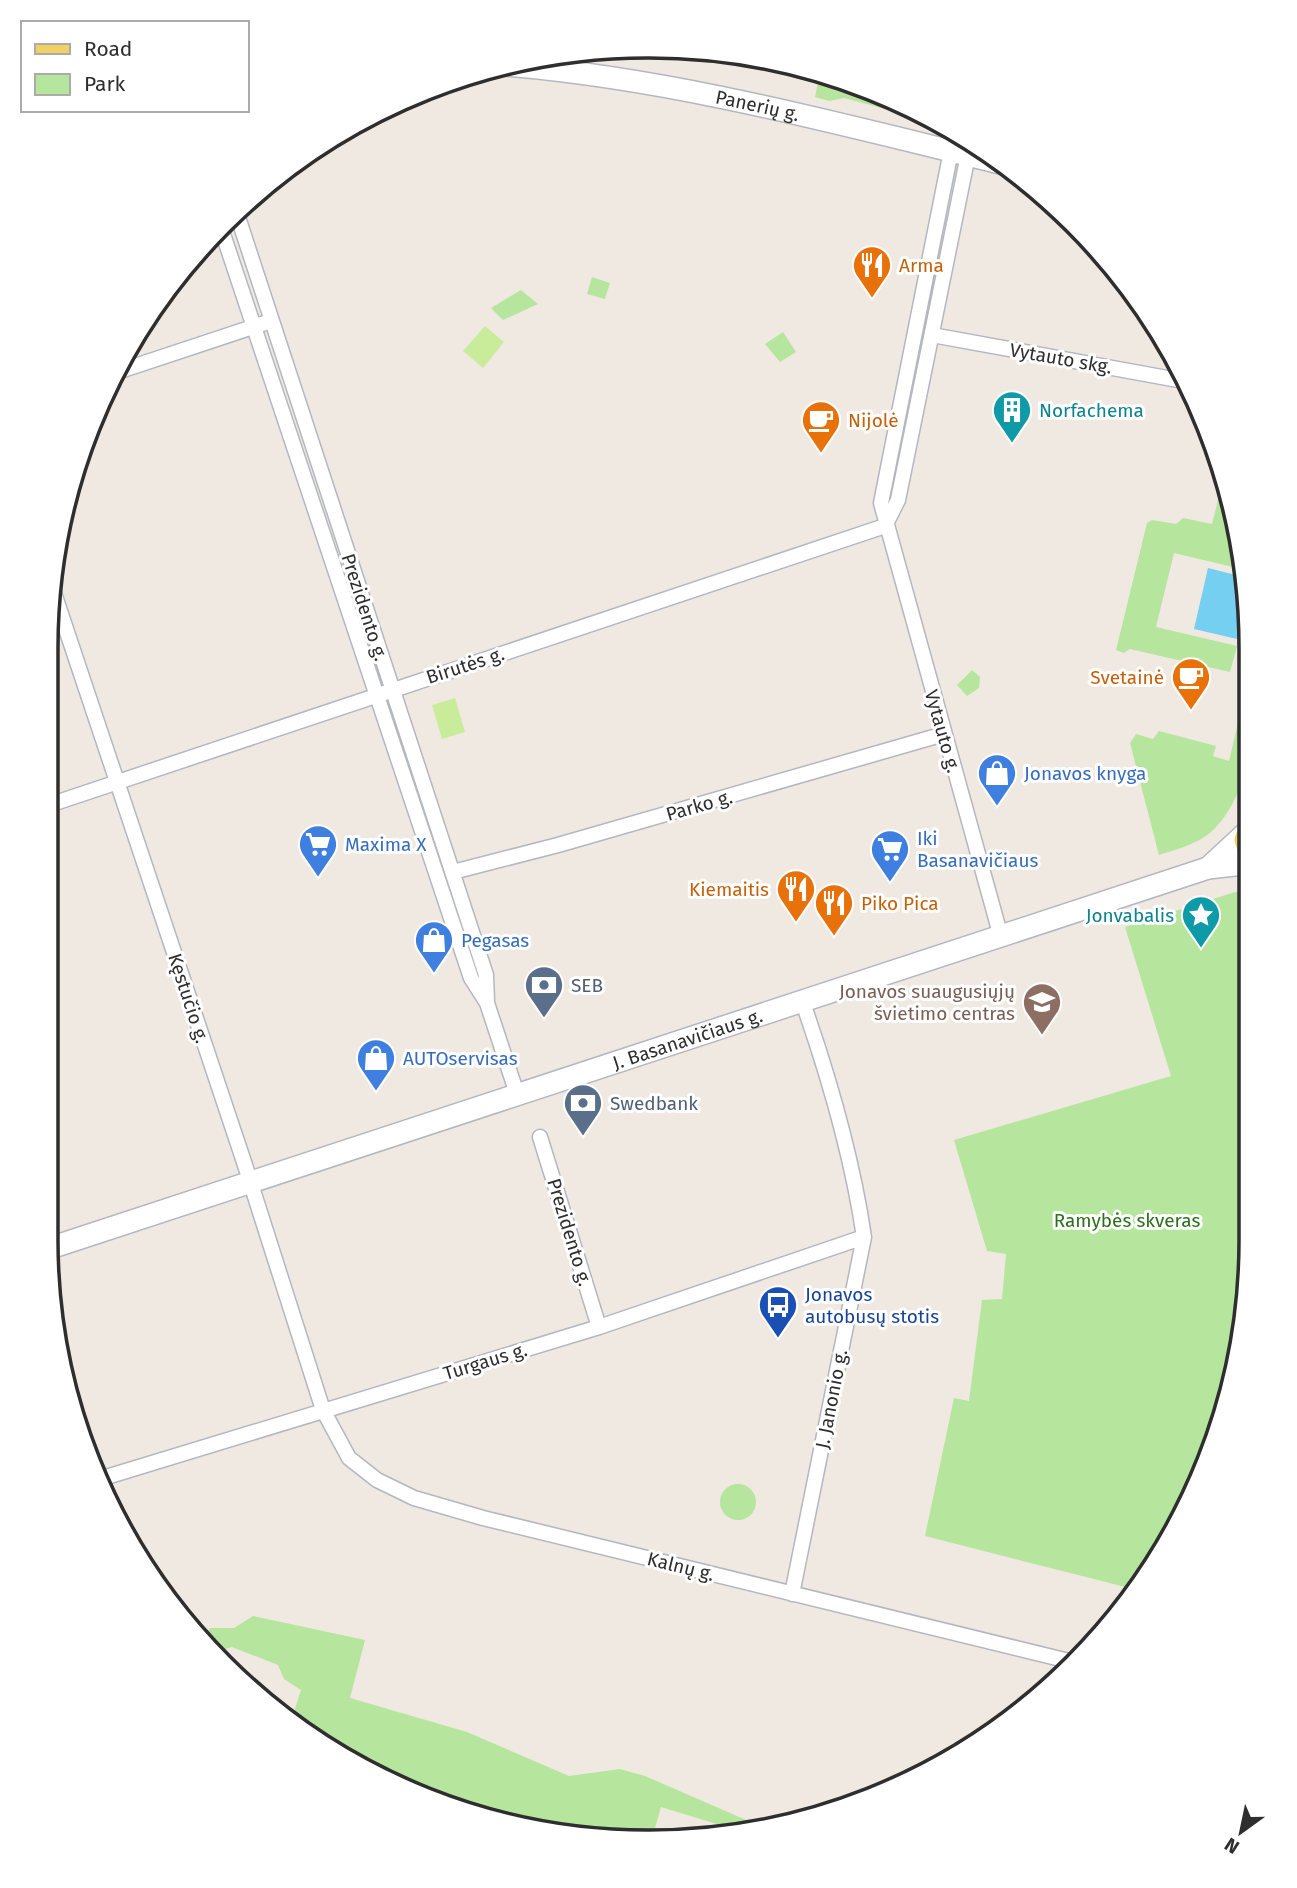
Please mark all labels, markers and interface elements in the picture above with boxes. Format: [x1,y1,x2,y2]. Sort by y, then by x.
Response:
legend [21,21,248,112]
text: Road [84,36,132,62]
text: Park [84,71,126,97]
street label: Panerių g. [714,85,802,126]
restaurant icon: Arma [851,244,893,299]
place label: Arma [899,254,944,277]
street label: Vytauto skg. [1008,338,1114,379]
building icon: Norfachema [991,389,1033,444]
cafe icon: Nijolė [800,399,842,454]
place label: Norfachema [1039,399,1144,422]
place label: Nijolė [848,409,899,432]
street label: Prezidento g. [336,551,393,664]
street label: Birutės g. [423,642,507,689]
cafe icon: Svetainė [1170,656,1212,711]
place label: Svetainė [1090,666,1164,689]
street label: Vytauto g. [920,687,965,775]
shop icon: Jonavos knyga [976,752,1018,807]
place label: Jonavos knyga [1024,762,1146,785]
street label: Parko g. [663,785,735,826]
supermarket icon: Maxima X [297,823,339,878]
place label: Iki Basanavičiaus [917,827,1038,872]
supermarket icon: Iki Basanavičiaus [869,828,911,883]
place label: Maxima X [345,833,427,856]
restaurant icon: Kiemaitis [775,868,817,923]
place label: Kiemaitis [689,878,769,901]
restaurant icon: Piko Pica [813,882,855,937]
place label: Piko Pica [861,892,939,915]
place icon: Jonvabalis [1180,894,1222,949]
place label: Jonvabalis [1086,904,1174,927]
shop icon: Pegasas [413,919,455,974]
place label: Pegasas [461,929,529,952]
street label: Kęstučio g. [163,950,214,1046]
bank icon: SEB [523,964,565,1019]
place label: SEB [571,974,603,997]
place label: Jonavos suaugusiųjų švietimo centras [839,980,1015,1025]
school or university icon: Jonavos suaugusiųjų švietimo centras [1021,981,1063,1036]
street label: J. Basanavičiaus g. [610,1004,765,1075]
shop icon: AUTOservisas [355,1037,397,1092]
place label: AUTOservisas [403,1047,518,1070]
bank icon: Swedbank [562,1082,604,1137]
place label: Swedbank [610,1092,698,1115]
street label: Prezidento g. [542,1176,597,1289]
park label: Ramybės skveras [1054,1209,1200,1232]
place label: Jonavos autobusų stotis [805,1283,939,1328]
bus stop icon: Jonavos autobusų stotis [757,1284,799,1339]
street label: Turgaus g. [440,1338,530,1385]
street label: J. Janonio g. [811,1347,852,1451]
street label: Kalnų g. [645,1547,717,1586]
north arrow [1206,1797,1276,1867]
text: N [1220,1833,1244,1859]

